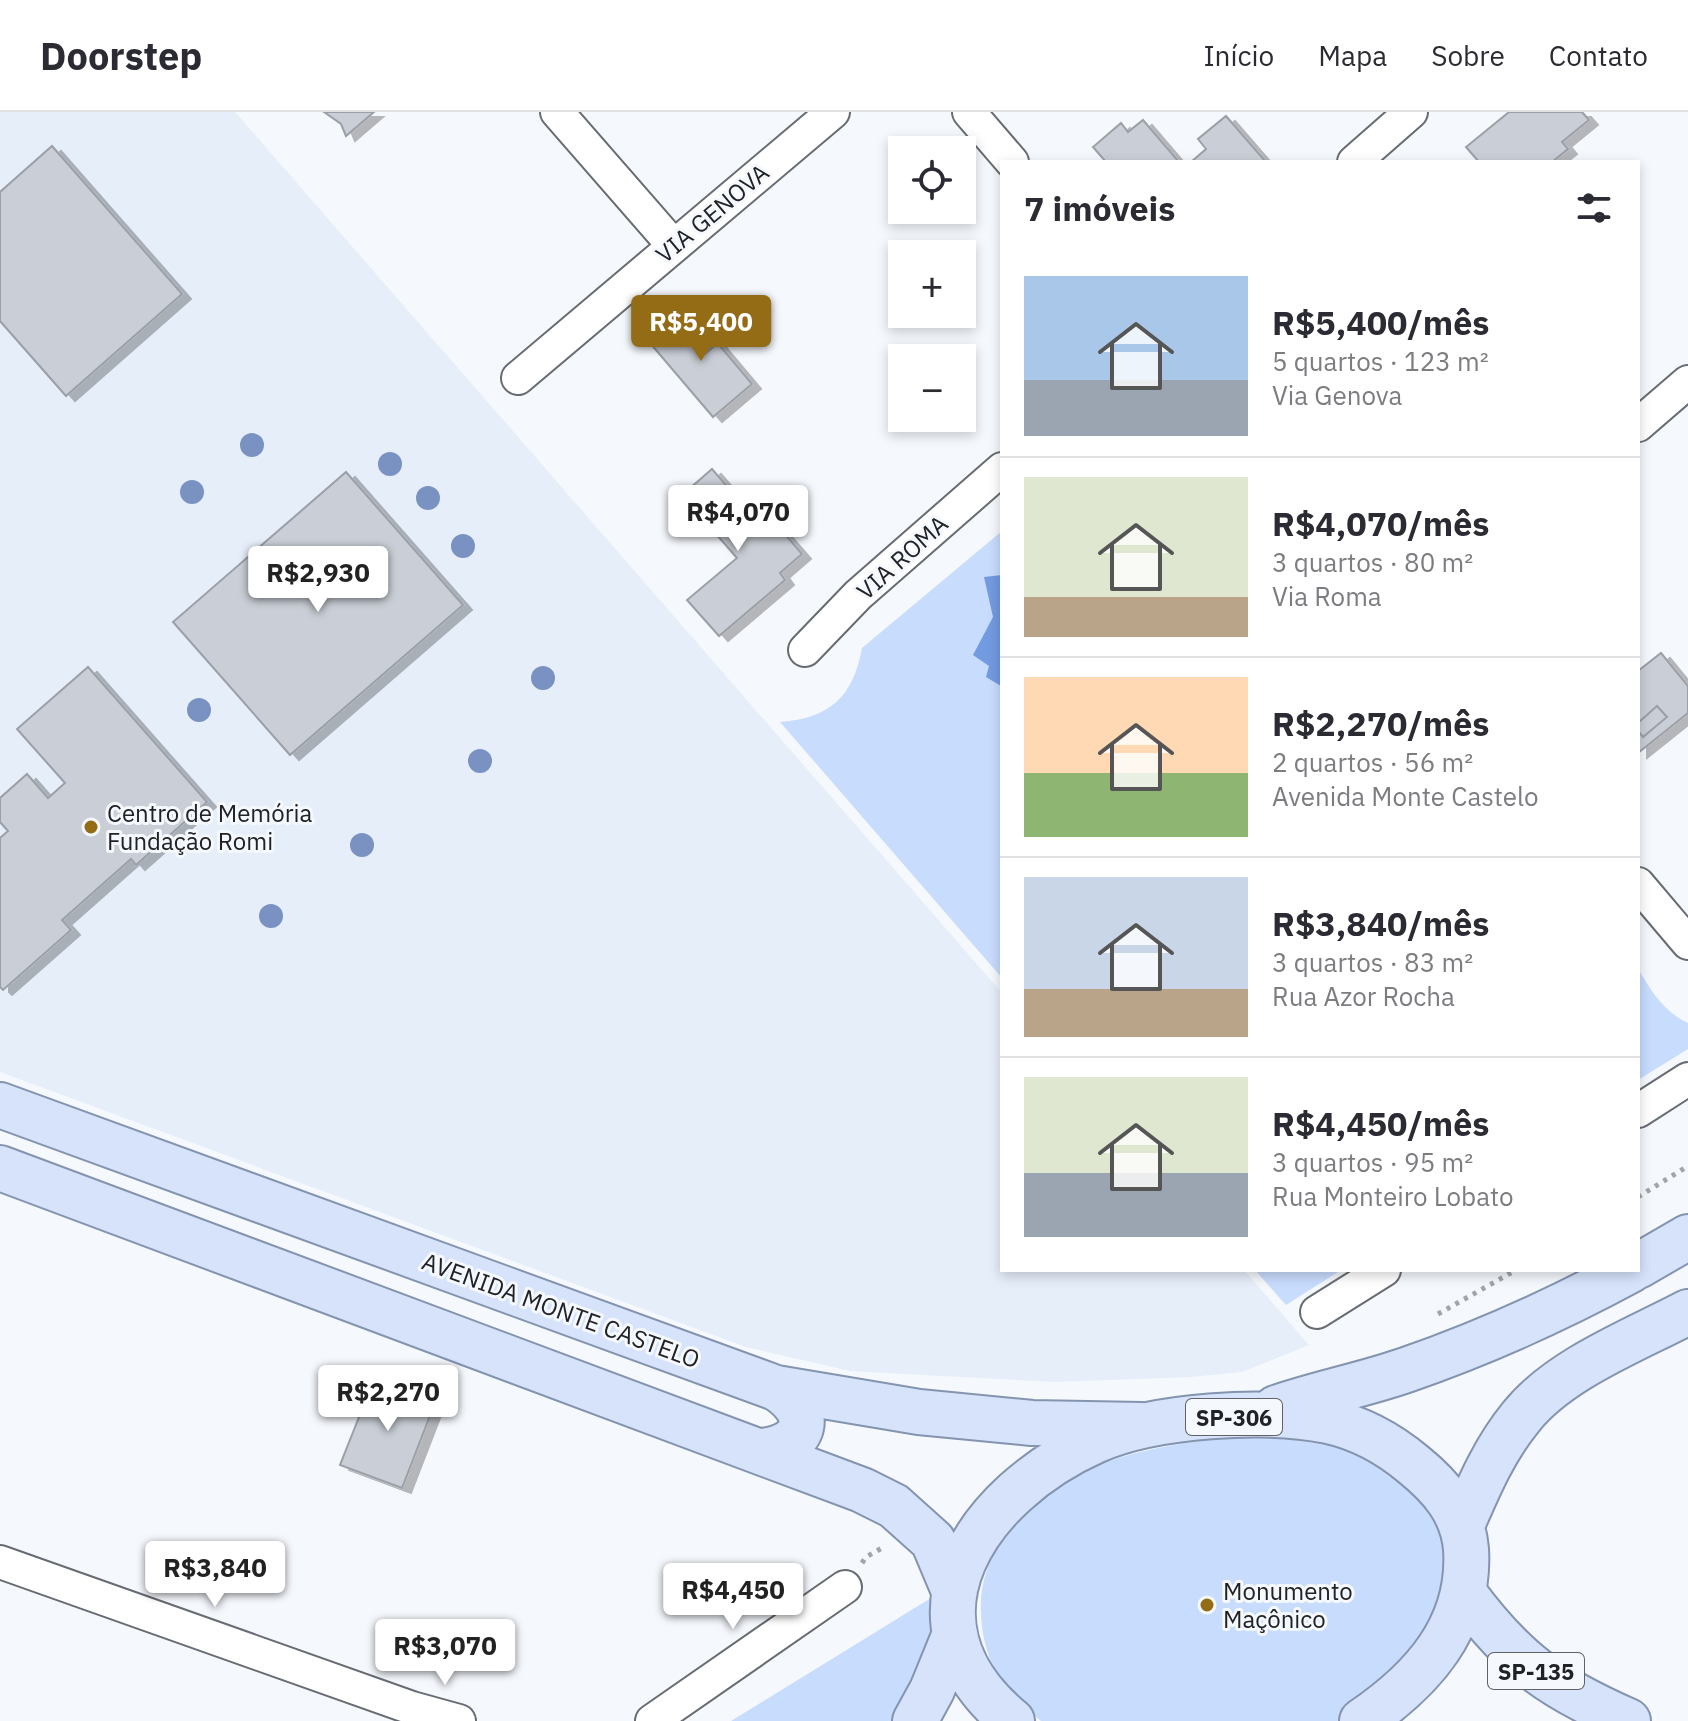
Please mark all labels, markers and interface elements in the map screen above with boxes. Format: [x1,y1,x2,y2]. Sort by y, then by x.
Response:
text: Doorstep [40,31,202,80]
text: Início [1203,37,1274,74]
text: Mapa [1318,37,1387,74]
text: Sobre [1431,37,1505,74]
text: Contato [1549,37,1648,74]
map controls [888,136,976,432]
button: locate [888,136,976,224]
street label: VIA GENOVA [649,156,775,270]
text: 7 imóveis [1024,186,1175,230]
icon: filters [1572,186,1616,230]
button: + [888,240,976,328]
pin: R$5,400 [627,295,775,363]
text: R$5,400/mês [1272,300,1489,344]
text: R$5,400 [649,304,753,338]
icon: home [1088,308,1184,404]
button: − [888,344,976,432]
text: 5 quartos · 123 m² [1272,344,1489,378]
text: Via Genova [1272,378,1402,412]
pin: R$4,070 [664,485,812,553]
text: R$4,070 [686,494,790,528]
text: R$4,070/mês [1272,501,1489,545]
street label: VIA ROMA [850,508,954,606]
icon: home [1088,509,1184,605]
text: 3 quartos · 80 m² [1272,545,1473,579]
pin: R$2,930 [244,546,392,614]
text: R$2,930 [266,555,370,589]
text: Via Roma [1272,579,1382,613]
text: R$2,270/mês [1272,701,1489,745]
icon: home [1088,709,1184,805]
text: 2 quartos · 56 m² [1272,745,1473,779]
text: Avenida Monte Castelo [1272,779,1539,813]
place label: Centro de Memória Fundação Romi [107,797,313,857]
marker: Centro de Memória Fundação Romi [82,818,100,836]
text: R$3,840/mês [1272,901,1489,945]
icon: home [1088,909,1184,1005]
text: 3 quartos · 83 m² [1272,945,1473,979]
text: Rua Azor Rocha [1272,979,1455,1013]
text: R$4,450/mês [1272,1101,1489,1145]
icon: home [1088,1109,1184,1205]
text: 3 quartos · 95 m² [1272,1145,1473,1179]
text: Rua Monteiro Lobato [1272,1179,1514,1213]
street label: AVENIDA MONTE CASTELO [418,1245,704,1375]
pin: R$2,270 [314,1365,462,1433]
text: R$2,270 [336,1374,440,1408]
road number: SP-306 [1186,1399,1282,1435]
pin: R$3,840 [141,1541,289,1609]
text: R$3,840 [163,1550,267,1584]
pin: R$4,450 [659,1563,807,1631]
text: R$4,450 [681,1572,785,1606]
place label: Monumento Maçônico [1223,1575,1353,1635]
marker: Monumento Maçônico [1198,1596,1216,1614]
pin: R$3,070 [371,1619,519,1687]
text: R$3,070 [393,1628,497,1662]
road number: SP-135 [1488,1653,1584,1689]

